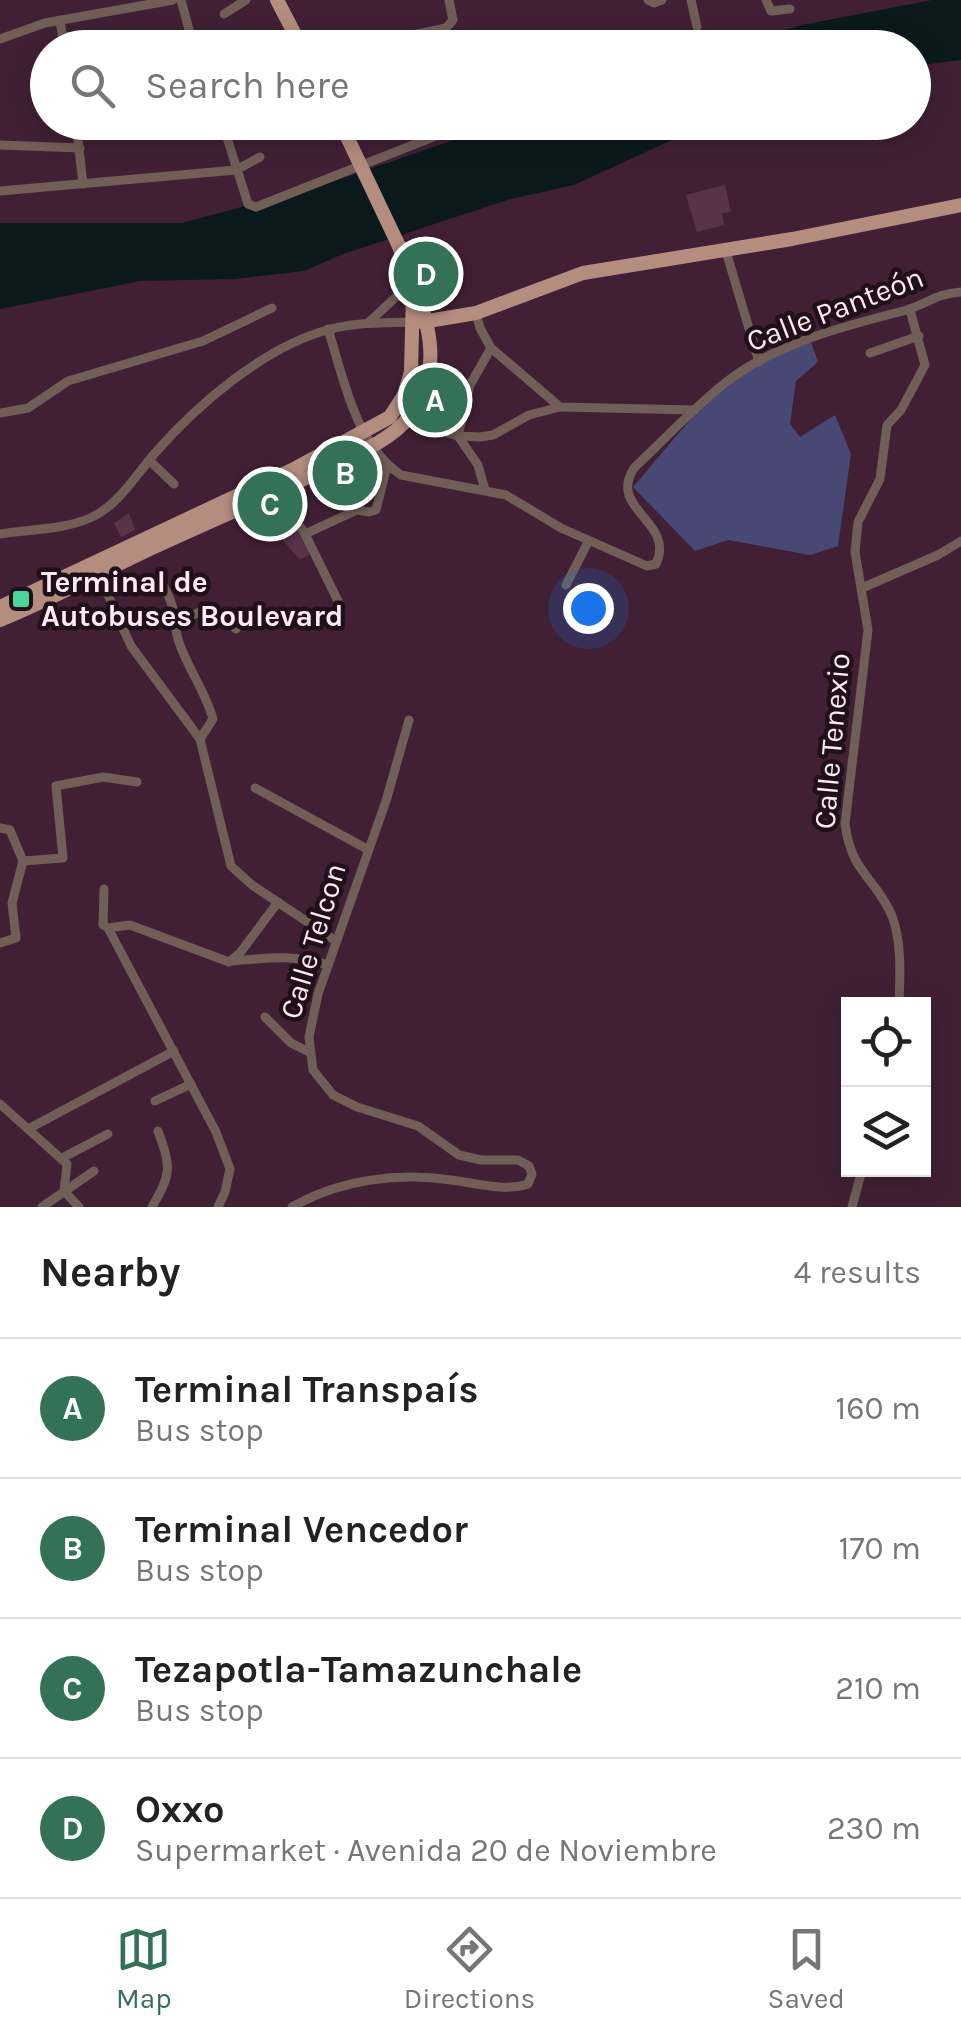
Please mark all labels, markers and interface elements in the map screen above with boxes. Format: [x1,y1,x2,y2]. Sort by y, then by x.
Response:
search box [30,30,931,140]
icon: search [65,58,120,113]
text: Search here [145,63,349,108]
pin: D [394,236,458,312]
street label: Calle Panteón [741,259,929,359]
pin: A [402,362,468,438]
pin: B [312,436,378,510]
pin: C [238,466,302,542]
place label: Terminal de Autobuses Boulevard [41,564,343,634]
your location [563,583,614,634]
marker: Terminal de Autobuses Boulevard [10,588,32,610]
street label: Calle Tenexio [806,651,858,831]
street label: Calle Telcon [272,859,354,1023]
map controls [841,997,931,1177]
button: locate [841,997,931,1087]
button: layers [841,1087,931,1177]
text: Nearby [40,1247,180,1297]
text: 4 results [794,1254,921,1291]
text: Terminal Transpaís [135,1367,478,1412]
text: A [62,1390,83,1427]
text: 160 m [836,1390,921,1427]
text: Bus stop [135,1412,264,1449]
text: Terminal Vencedor [135,1507,468,1552]
text: B [62,1530,83,1567]
text: 170 m [839,1530,921,1567]
text: Bus stop [135,1552,264,1589]
text: Tezapotla-Tamazunchale [135,1647,582,1692]
text: C [62,1670,83,1707]
text: 210 m [835,1670,921,1707]
text: Bus stop [135,1692,264,1729]
text: Oxxo [135,1787,225,1832]
text: D [62,1810,83,1847]
text: 230 m [827,1810,921,1847]
text: Supermarket · Avenida 20 de Noviembre [135,1832,717,1869]
tab: Map [116,1922,172,2015]
tab: Directions [404,1922,535,2015]
tab: Saved [767,1922,845,2015]

